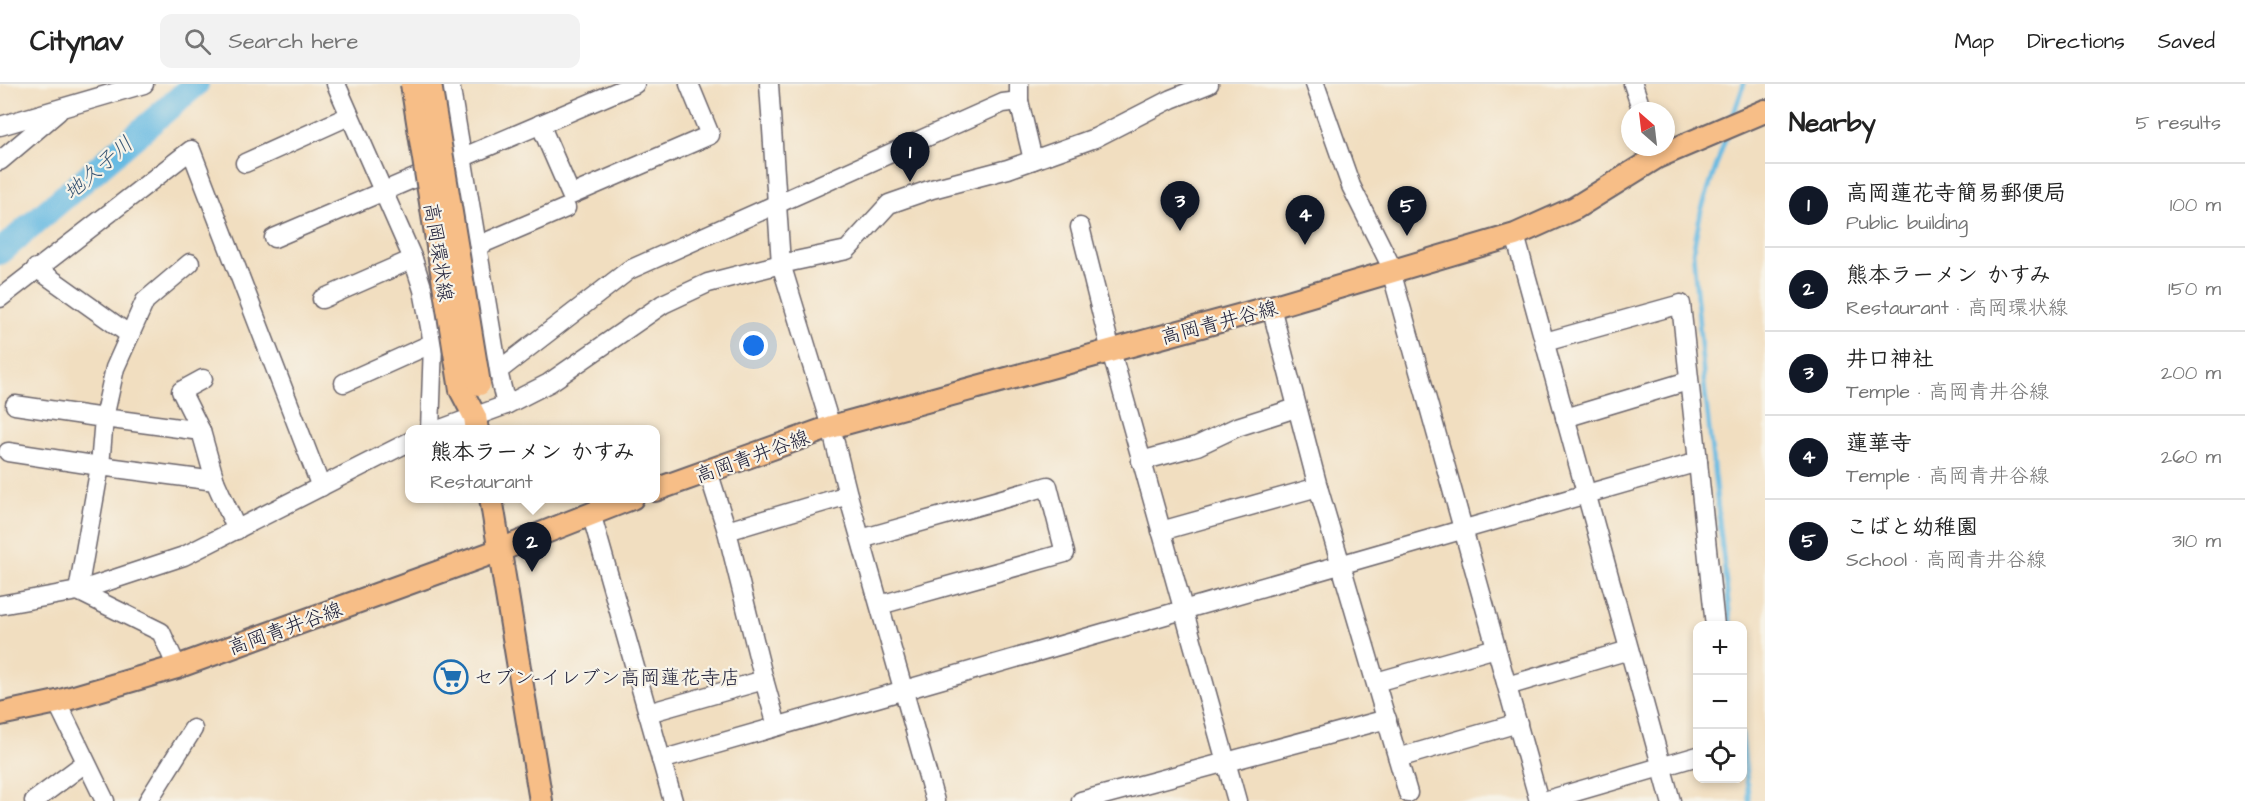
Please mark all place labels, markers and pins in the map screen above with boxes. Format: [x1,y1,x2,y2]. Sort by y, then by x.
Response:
pin: 1 [890,132,930,182]
pin: 3 [1160,182,1200,231]
pin: 5 [1388,186,1426,236]
pin: 4 [1286,196,1324,245]
pin: 2 [512,522,552,572]
supermarket icon: セブン-イレブン高岡蓮花寺店 [433,659,469,695]
place label: セブン-イレブン高岡蓮花寺店 [474,664,740,692]

